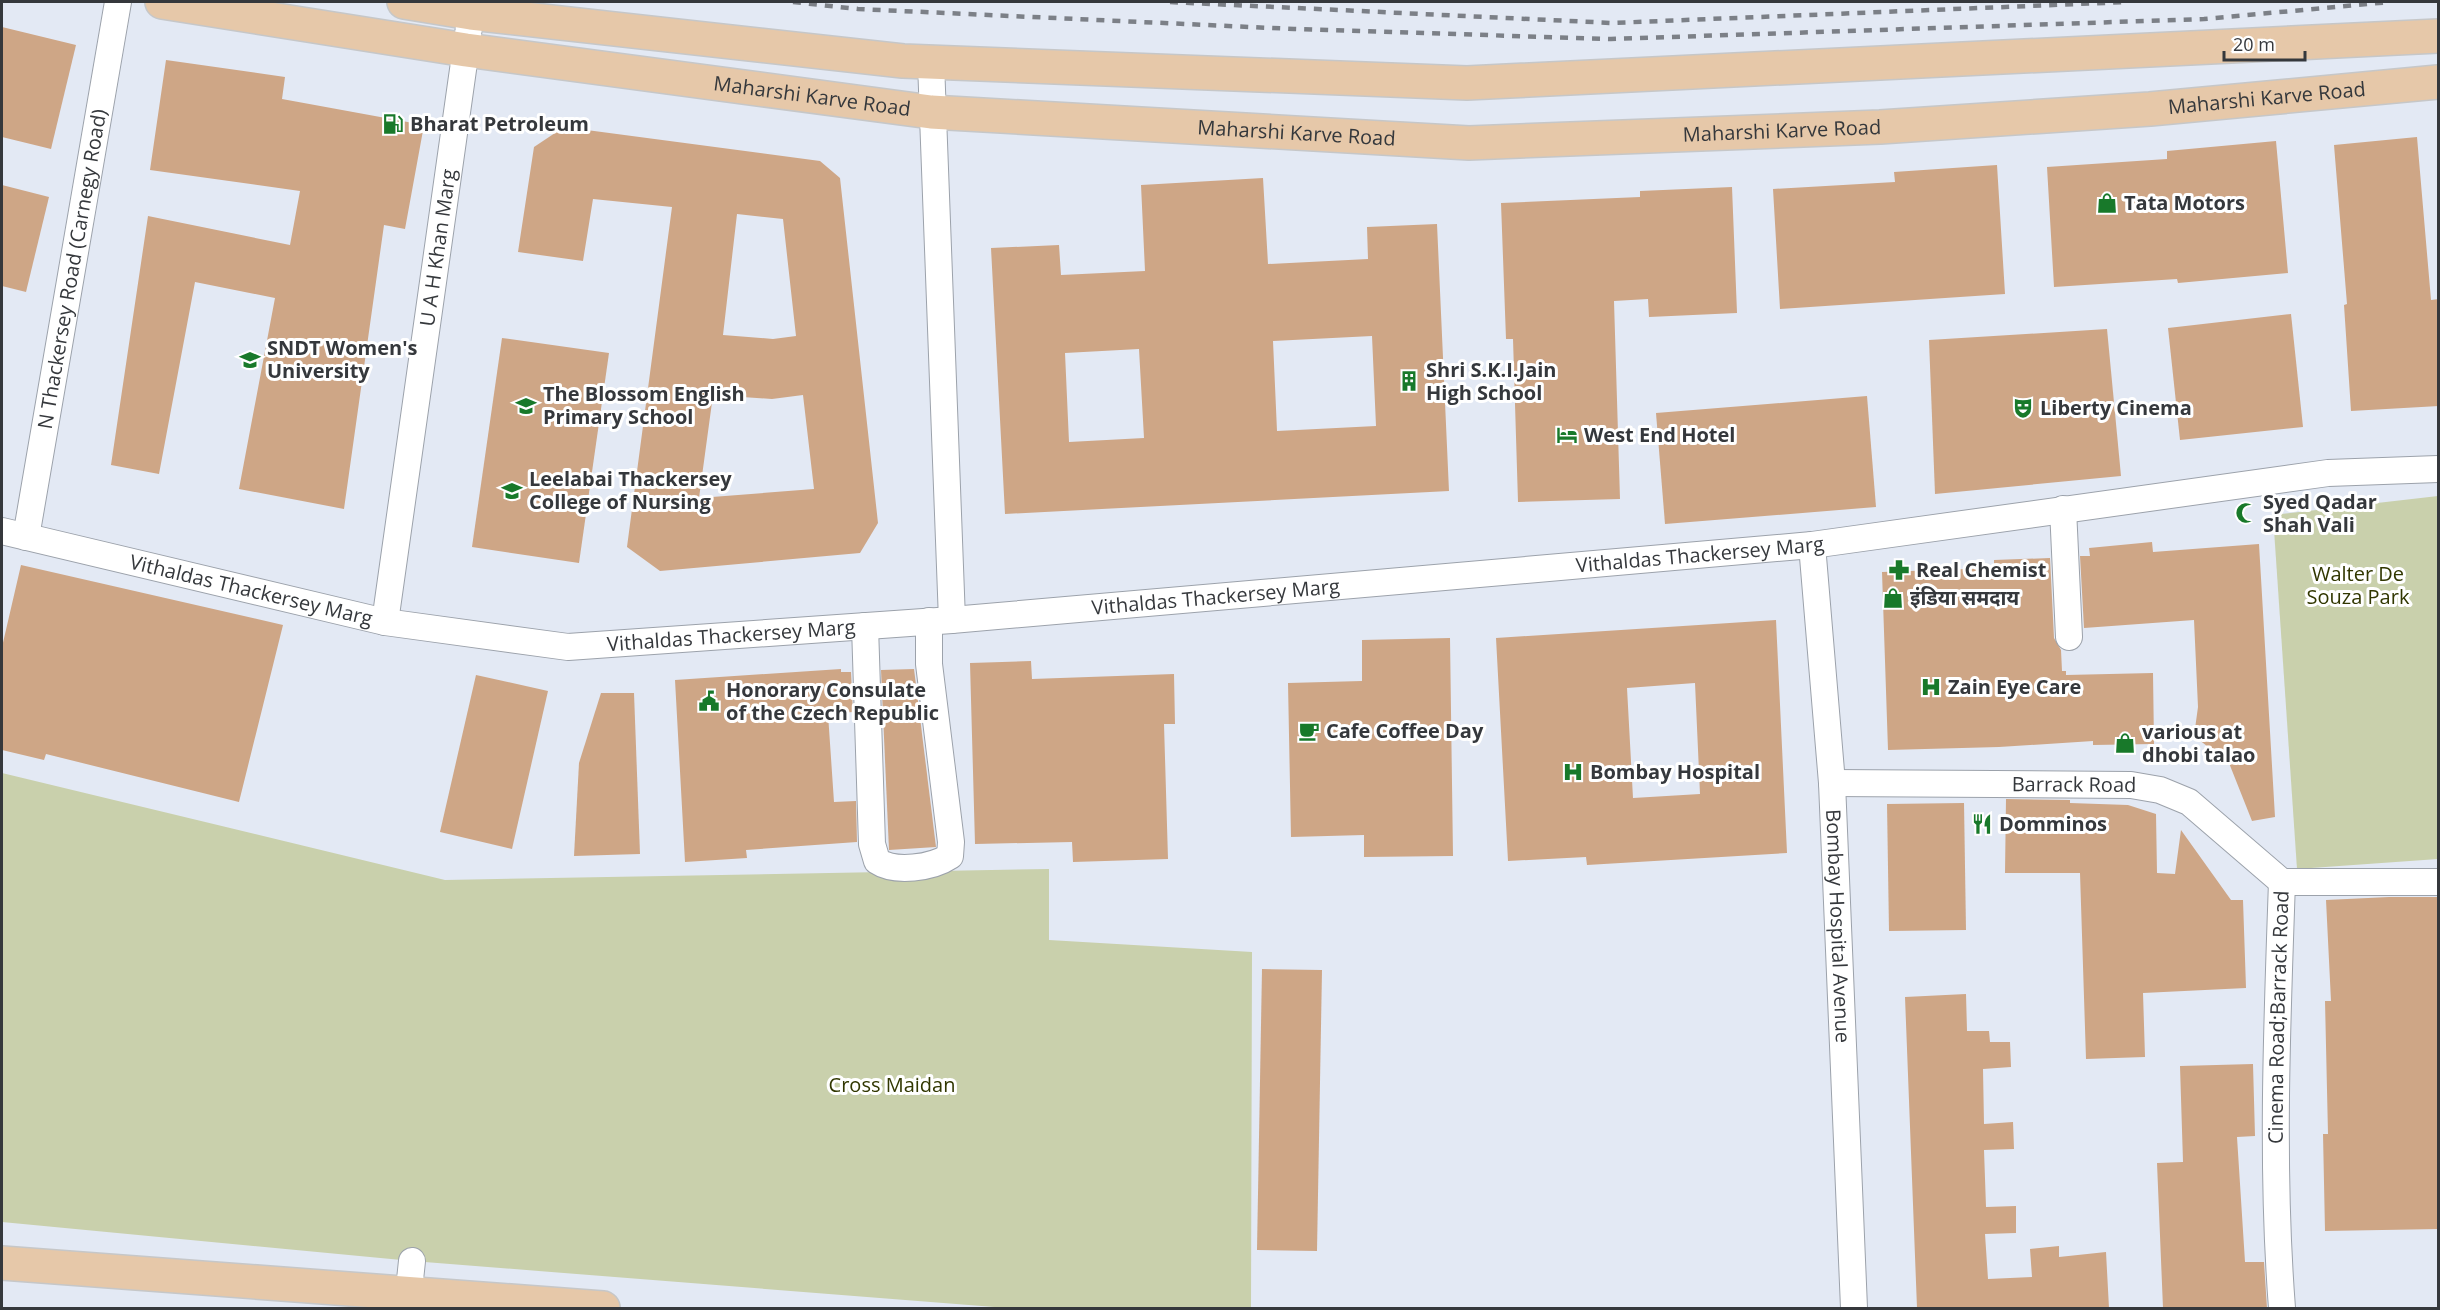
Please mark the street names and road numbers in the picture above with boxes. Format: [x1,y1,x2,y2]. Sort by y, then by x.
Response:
street label: Maharshi Karve Road [712,69,912,122]
street label: Maharshi Karve Road [2167,75,2367,120]
street label: N Thackersey Road (Carnegy Road) [31,107,112,431]
street label: Maharshi Karve Road [1197,113,1396,152]
street label: Maharshi Karve Road [1682,113,1882,148]
street label: U A H Khan Marg [413,167,462,328]
street label: Vithaldas Thackersey Marg [1575,529,1826,579]
street label: Vithaldas Thackersey Marg [127,548,375,632]
street label: Vithaldas Thackersey Marg [1091,572,1341,621]
street label: Vithaldas Thackersey Marg [606,613,856,657]
street label: Barrack Road [2012,770,2136,798]
street label: Bombay Hospital Avenue [1820,809,1857,1043]
street label: Cinema Road;Barrack Road [2262,890,2295,1144]

